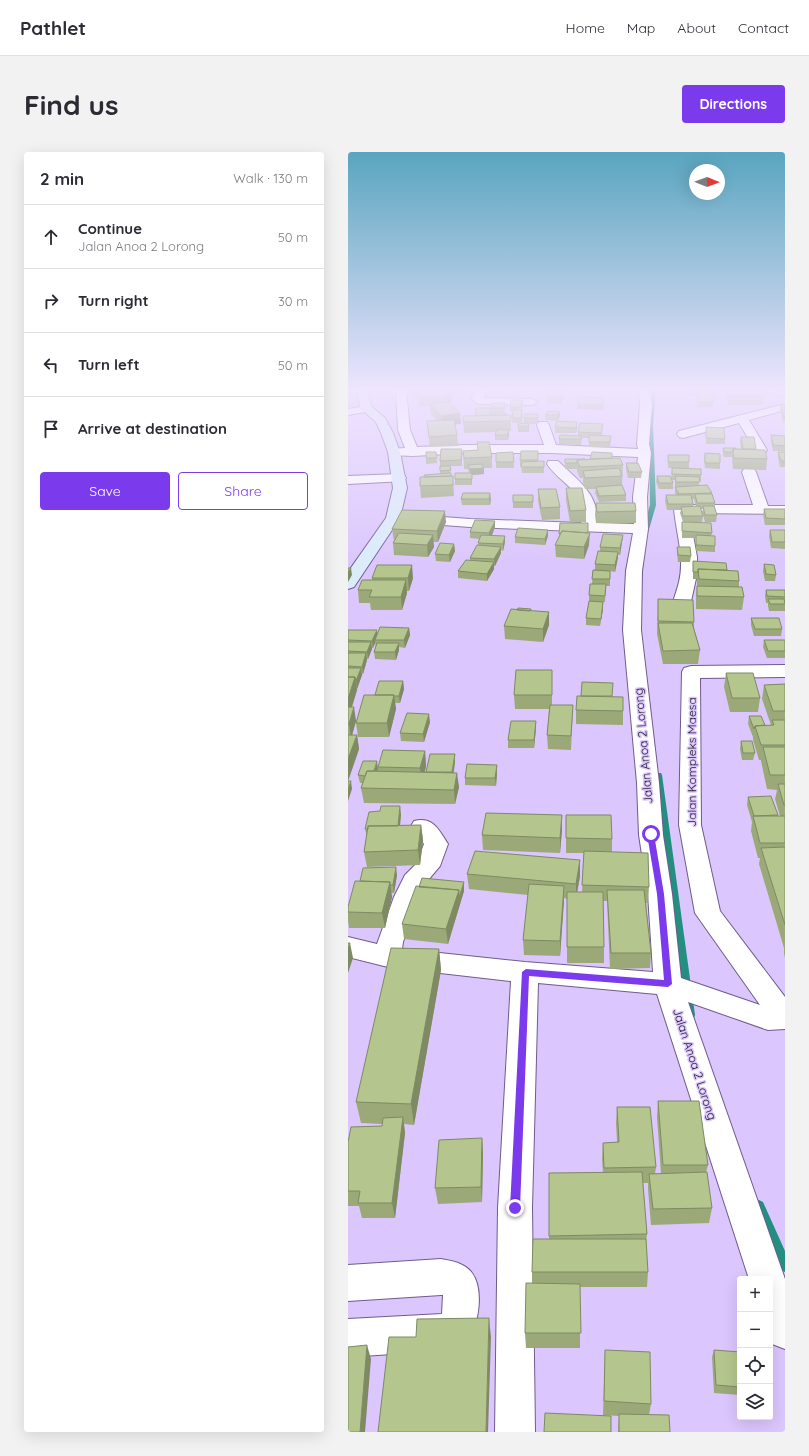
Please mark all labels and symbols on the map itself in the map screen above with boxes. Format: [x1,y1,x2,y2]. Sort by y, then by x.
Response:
north arrow [689,164,725,200]
street label: Jalan Anoa 2 Lorong [630,687,656,805]
street label: Jalan Kompleks Maesa [684,697,699,827]
route start [642,825,660,843]
street label: Jalan Anoa 2 Lorong [670,1006,720,1122]
route end [506,1199,524,1217]

